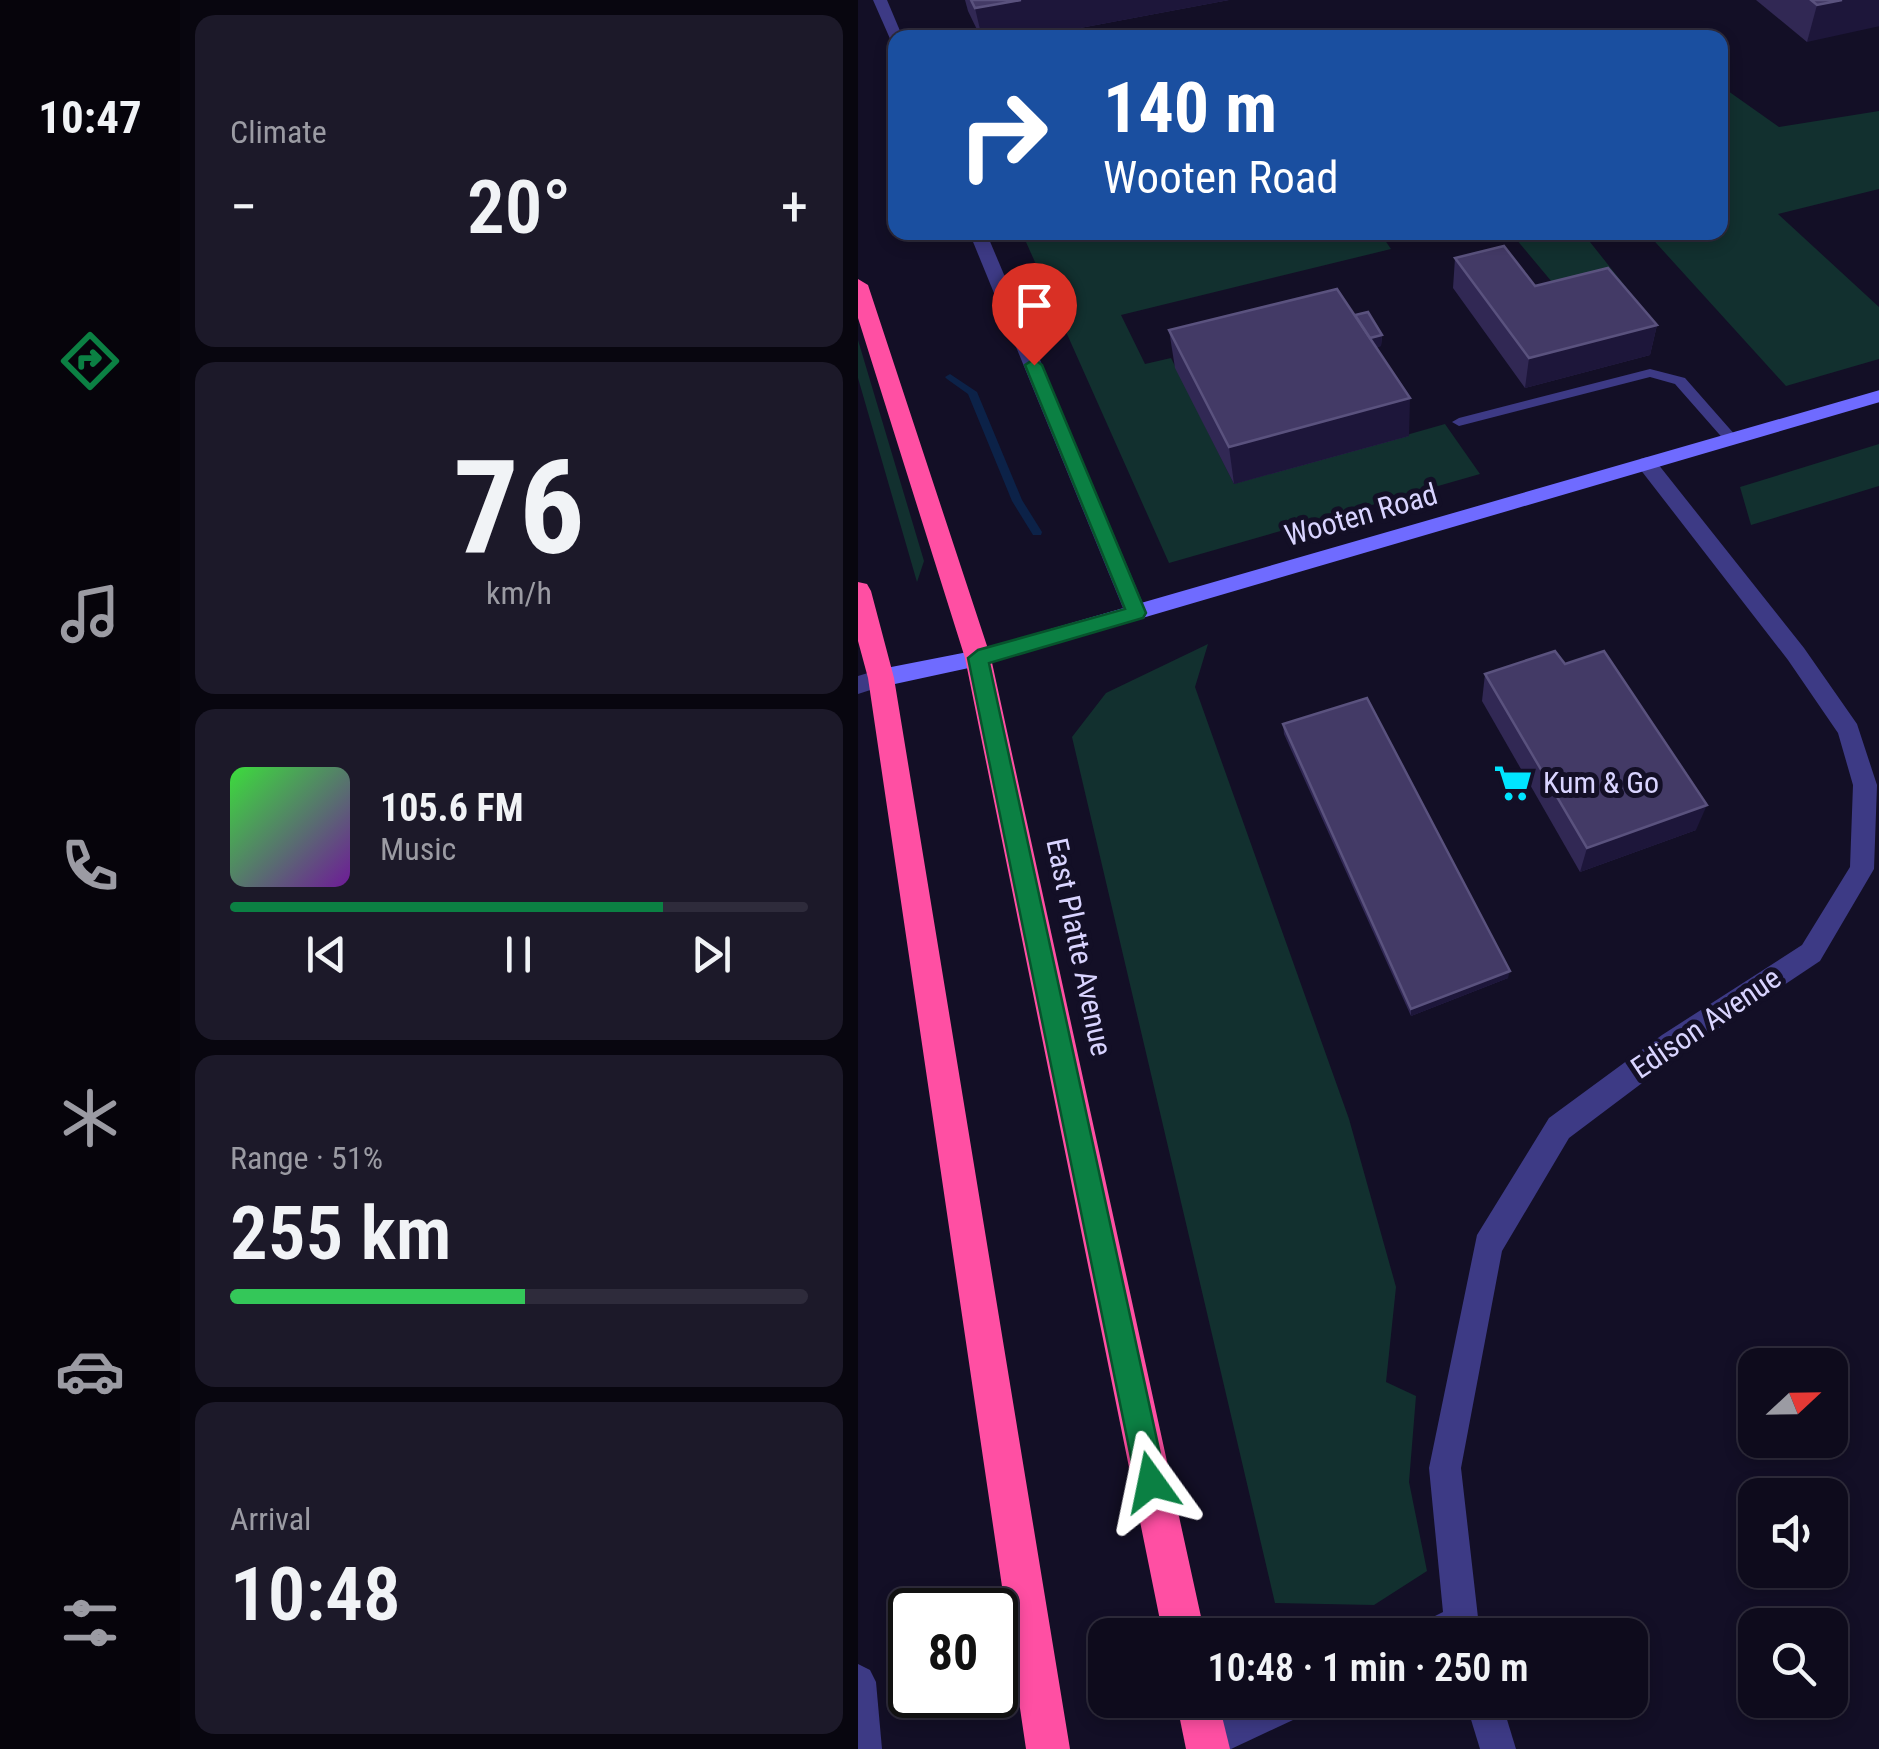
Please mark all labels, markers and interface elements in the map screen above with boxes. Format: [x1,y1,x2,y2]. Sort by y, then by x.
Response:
text: 140 m [1103,67,1277,149]
icon: right [938,70,1068,200]
text: 10:47 [38,91,142,144]
text: Climate [230,113,327,151]
text: Wooten Road [1103,151,1339,204]
text: 20° [467,163,571,251]
text: − [230,175,258,239]
text: + [781,175,808,239]
pin [992,263,1077,366]
icon: arrive [1007,278,1062,333]
icon: directions [55,326,125,396]
text: 76 [453,432,585,585]
street label: Wooten Road [1281,476,1441,553]
text: km/h [486,574,552,612]
icon: music [55,579,125,649]
supermarket icon: Kum & Go [1492,762,1534,804]
place label: Kum & Go [1543,765,1659,800]
text: 105.6 FM [380,786,524,830]
text: Music [380,830,456,868]
icon: phone [55,831,125,901]
street label: East Platte Avenue [1039,835,1120,1059]
icon: previous [299,927,354,982]
icon: pause [491,927,546,982]
icon: next [684,927,739,982]
street label: Edison Avenue [1624,960,1787,1085]
icon: climate [55,1083,125,1153]
text: Range · 51% [230,1139,383,1177]
text: 255 km [230,1189,452,1277]
icon: car [55,1336,125,1406]
north arrow [1738,1348,1848,1458]
map controls [1738,1348,1848,1718]
position arrow [1099,1430,1203,1534]
button: sound [1738,1478,1848,1588]
text: Arrival [230,1500,311,1538]
text: 10:48 [230,1550,401,1638]
icon: filters [55,1588,125,1658]
speed limit sign: 80 [888,1588,1018,1718]
button: search [1738,1608,1848,1718]
text: 10:48 · 1 min · 250 m [1208,1646,1528,1690]

